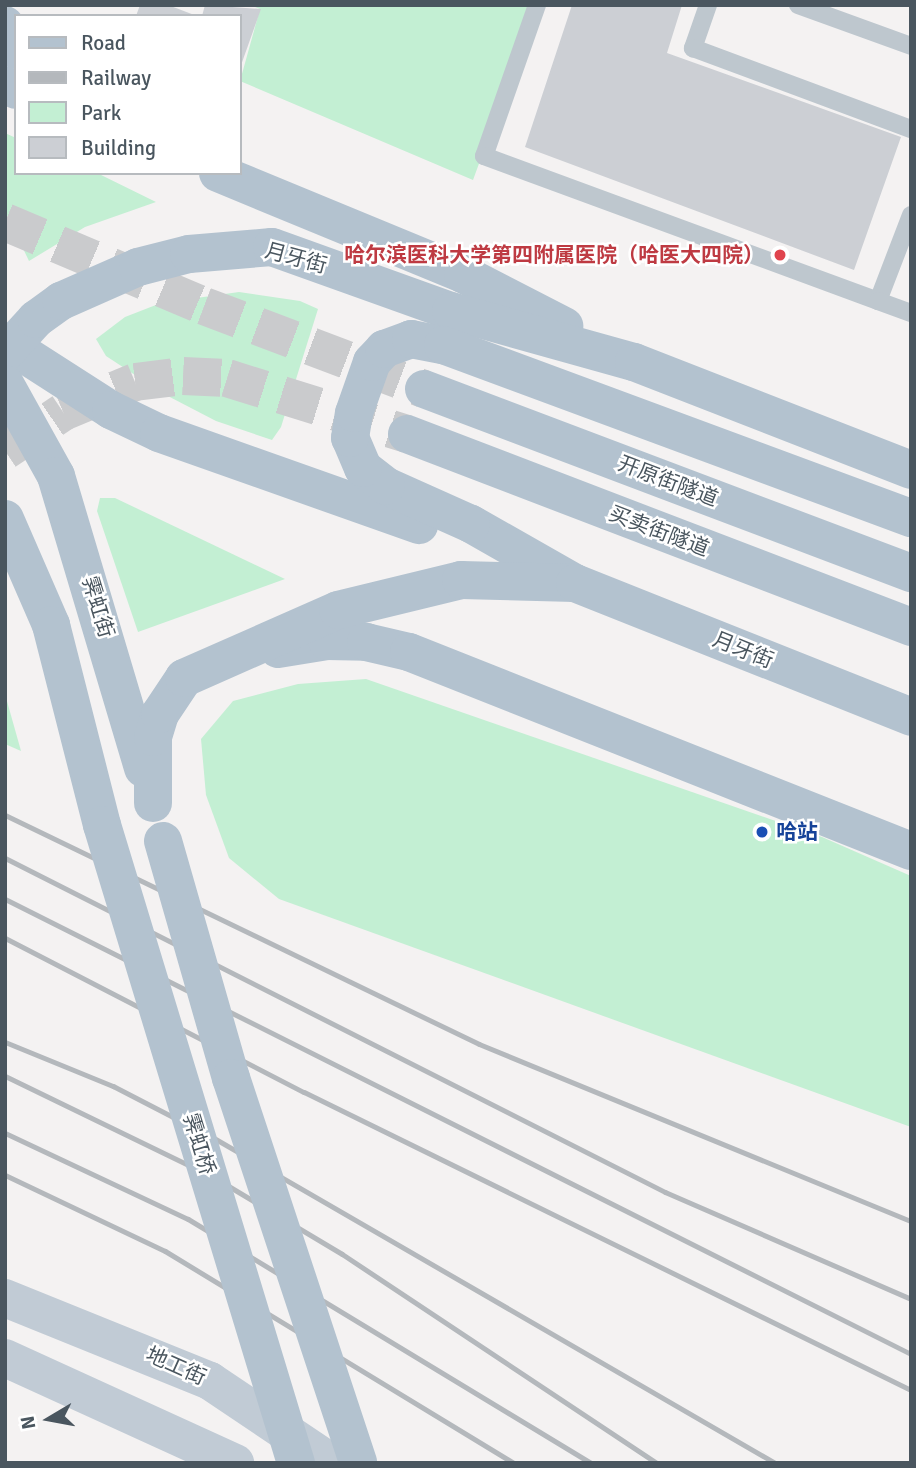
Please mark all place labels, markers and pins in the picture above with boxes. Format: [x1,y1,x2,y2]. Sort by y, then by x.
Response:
place label: 哈尔滨医科大学第四附属医院（哈医大四院） [344,242,764,268]
marker: 哈尔滨医科大学第四附属医院（哈医大四院） [770,245,790,265]
place label: 哈站 [776,819,818,845]
marker: 哈站 [754,824,770,840]

